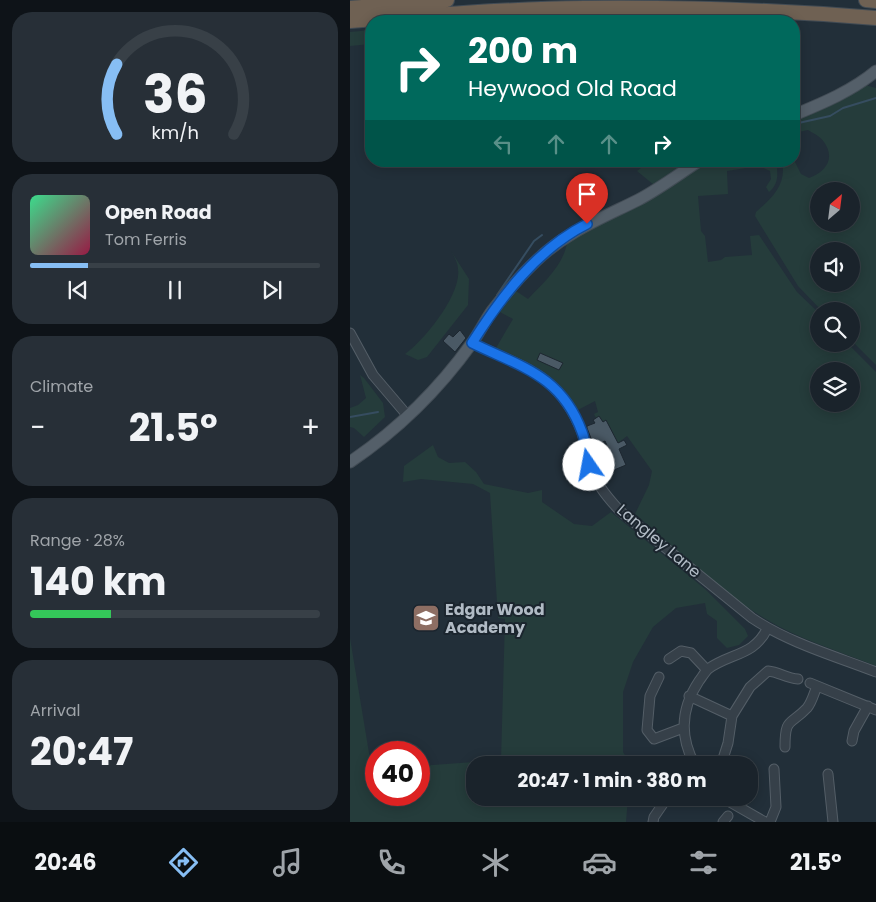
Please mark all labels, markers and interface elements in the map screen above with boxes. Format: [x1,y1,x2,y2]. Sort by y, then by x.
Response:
text: 200 m [468,26,578,75]
icon: right [385,35,450,100]
text: 36 [143,58,207,131]
text: Heywood Old Road [468,73,677,104]
text: km/h [151,120,199,145]
icon: left [489,130,517,158]
icon: ahead [542,130,570,158]
icon: ahead [595,130,623,158]
icon: right [648,130,676,158]
pin [566,173,608,224]
icon: arrive [573,180,601,208]
north arrow [810,182,860,232]
map controls [810,182,860,412]
text: Open Road [105,199,212,226]
text: Tom Ferris [105,228,187,251]
button: sound [810,242,860,292]
icon: previous [64,276,92,304]
icon: pause [161,276,189,304]
icon: next [258,276,286,304]
button: search [810,302,860,352]
button: layers [810,362,860,412]
text: Climate [30,375,93,398]
text: 21.5° [129,401,218,454]
text: − [30,408,45,447]
text: + [301,408,320,447]
position arrow [562,438,614,490]
street label: Langley Lane [612,499,706,583]
text: Range · 28% [30,529,125,552]
text: 140 km [30,555,167,608]
place label: Edgar Wood Academy [445,598,545,639]
school or university icon: Edgar Wood Academy [411,603,441,633]
text: Arrival [30,699,80,722]
text: 20:47 [30,725,133,778]
speed limit sign: 40 [365,741,430,806]
text: 20:47 · 1 min · 380 m [517,767,707,794]
icon: directions [166,845,201,880]
icon: music [270,845,305,880]
icon: phone [374,845,409,880]
icon: climate [478,845,513,880]
icon: car [582,845,617,880]
icon: filters [686,845,721,880]
text: 20:46 [35,847,97,878]
text: 21.5° [790,847,841,878]

